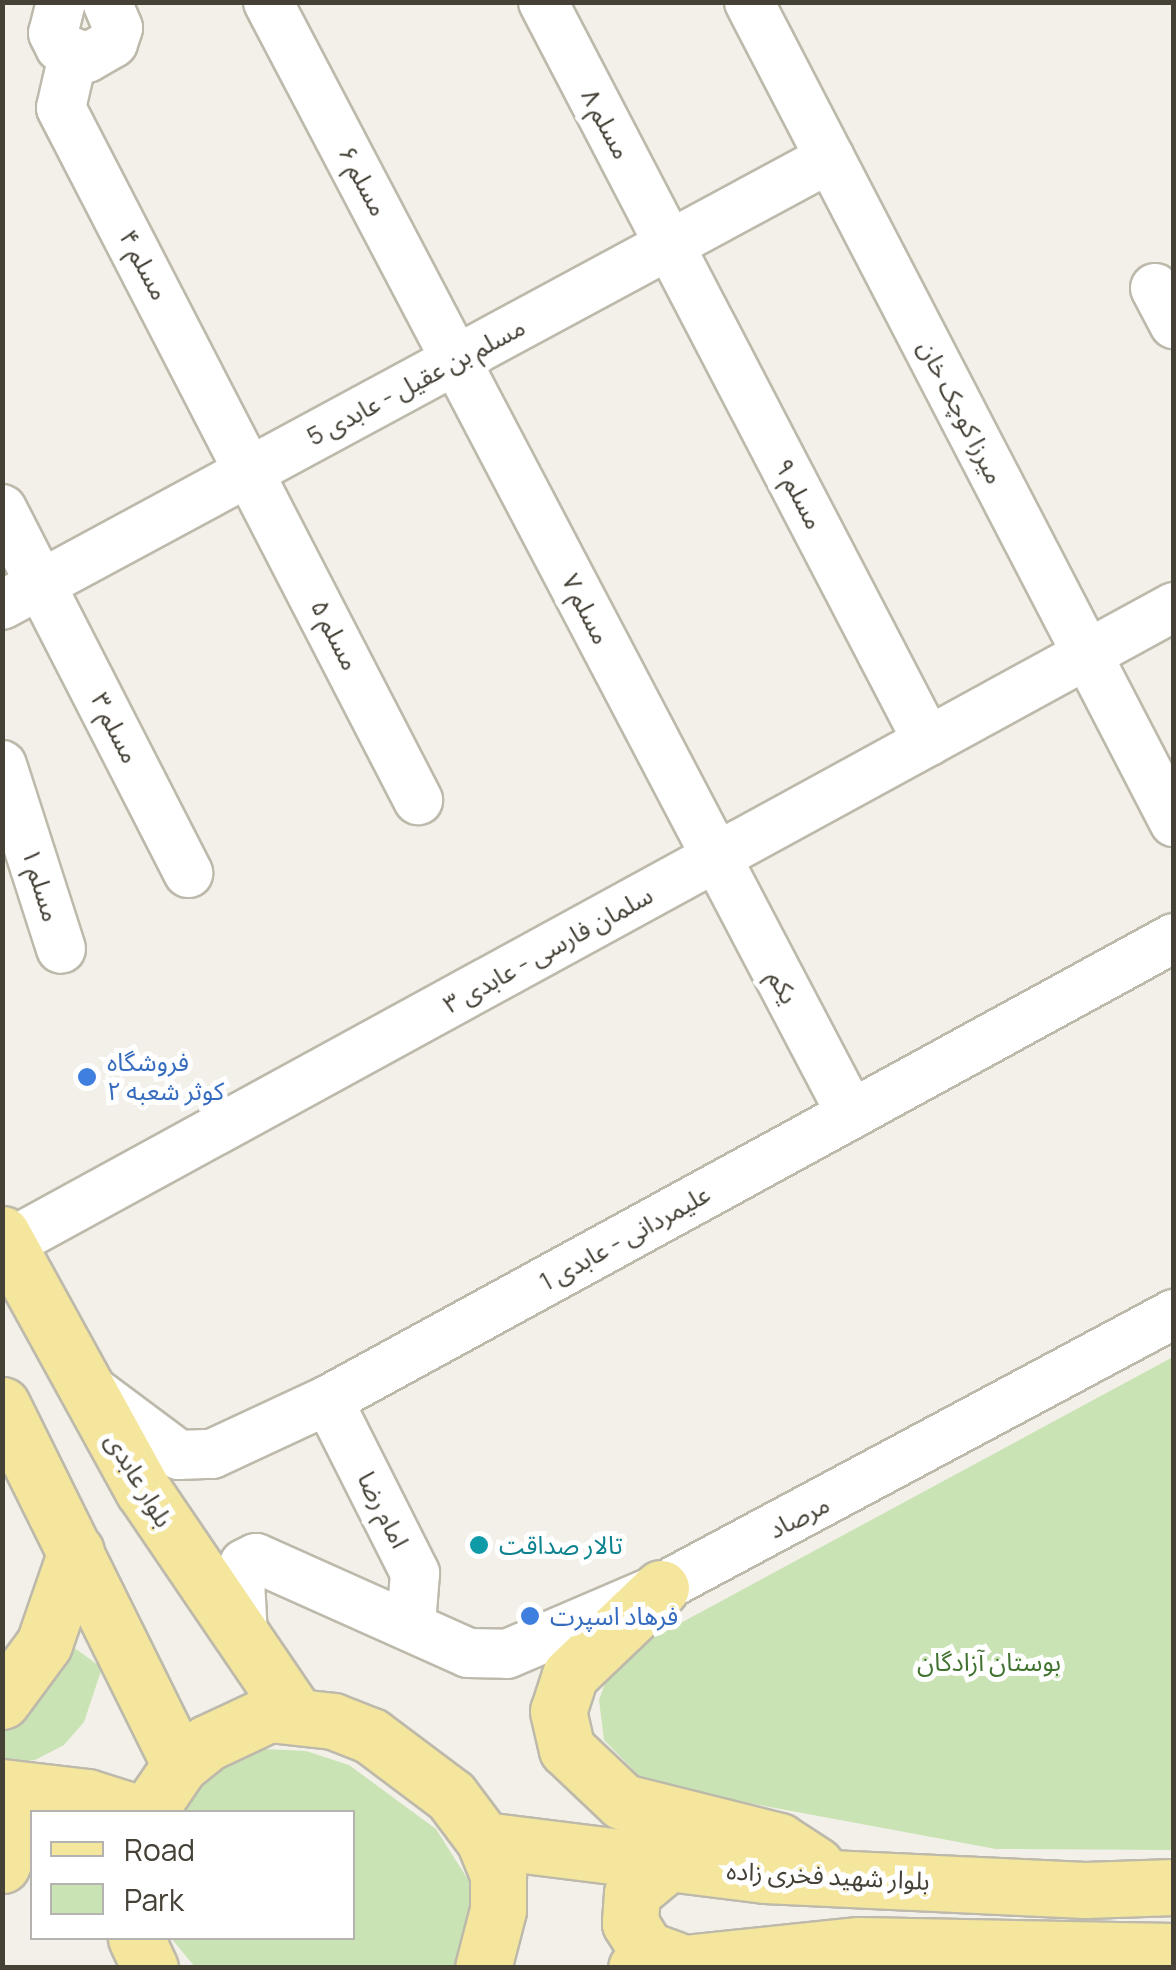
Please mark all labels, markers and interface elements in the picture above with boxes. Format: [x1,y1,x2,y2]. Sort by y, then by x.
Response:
street label: مسلم ۸ [575,84,637,164]
street label: مسلم ۶ [332,141,394,221]
street label: مسلم ۴ [113,225,175,305]
street label: مسلم بن عقیل - عابدی 5 [302,312,530,452]
street label: میرزا کوچک خان [912,335,1010,489]
street label: مسلم ۹ [769,454,829,534]
street label: مسلم ۷ [556,569,616,649]
street label: مسلم ۵ [305,595,365,675]
street label: مسلم ۳ [85,688,145,768]
street label: مسلم ۱ [16,845,66,925]
street label: سلمان فارسی - عابدی ۳ [438,880,658,1020]
street label: یکم [762,965,804,1009]
place label: فروشگاه کوثر شعبه ۲ [107,1048,224,1107]
marker: فروشگاه کوثر شعبه ۲ [76,1066,98,1088]
street label: علیمردانی - عابدی 1 [535,1179,715,1297]
street label: بلوار عابدی [99,1427,179,1533]
street label: امام رضا [351,1467,415,1553]
street label: مرصاد [764,1489,834,1545]
place label: تالار صداقت [499,1530,623,1560]
marker: تالار صداقت [468,1534,490,1556]
place label: فرهاد اسپرت [550,1601,678,1631]
marker: فرهاد اسپرت [519,1605,541,1627]
park label: بوستان آزادگان [917,1647,1061,1677]
legend [30,1810,355,1940]
text: Road [124,1829,195,1870]
street label: بلوار شهید فخری زاده [726,1856,930,1896]
text: Park [124,1879,184,1920]

